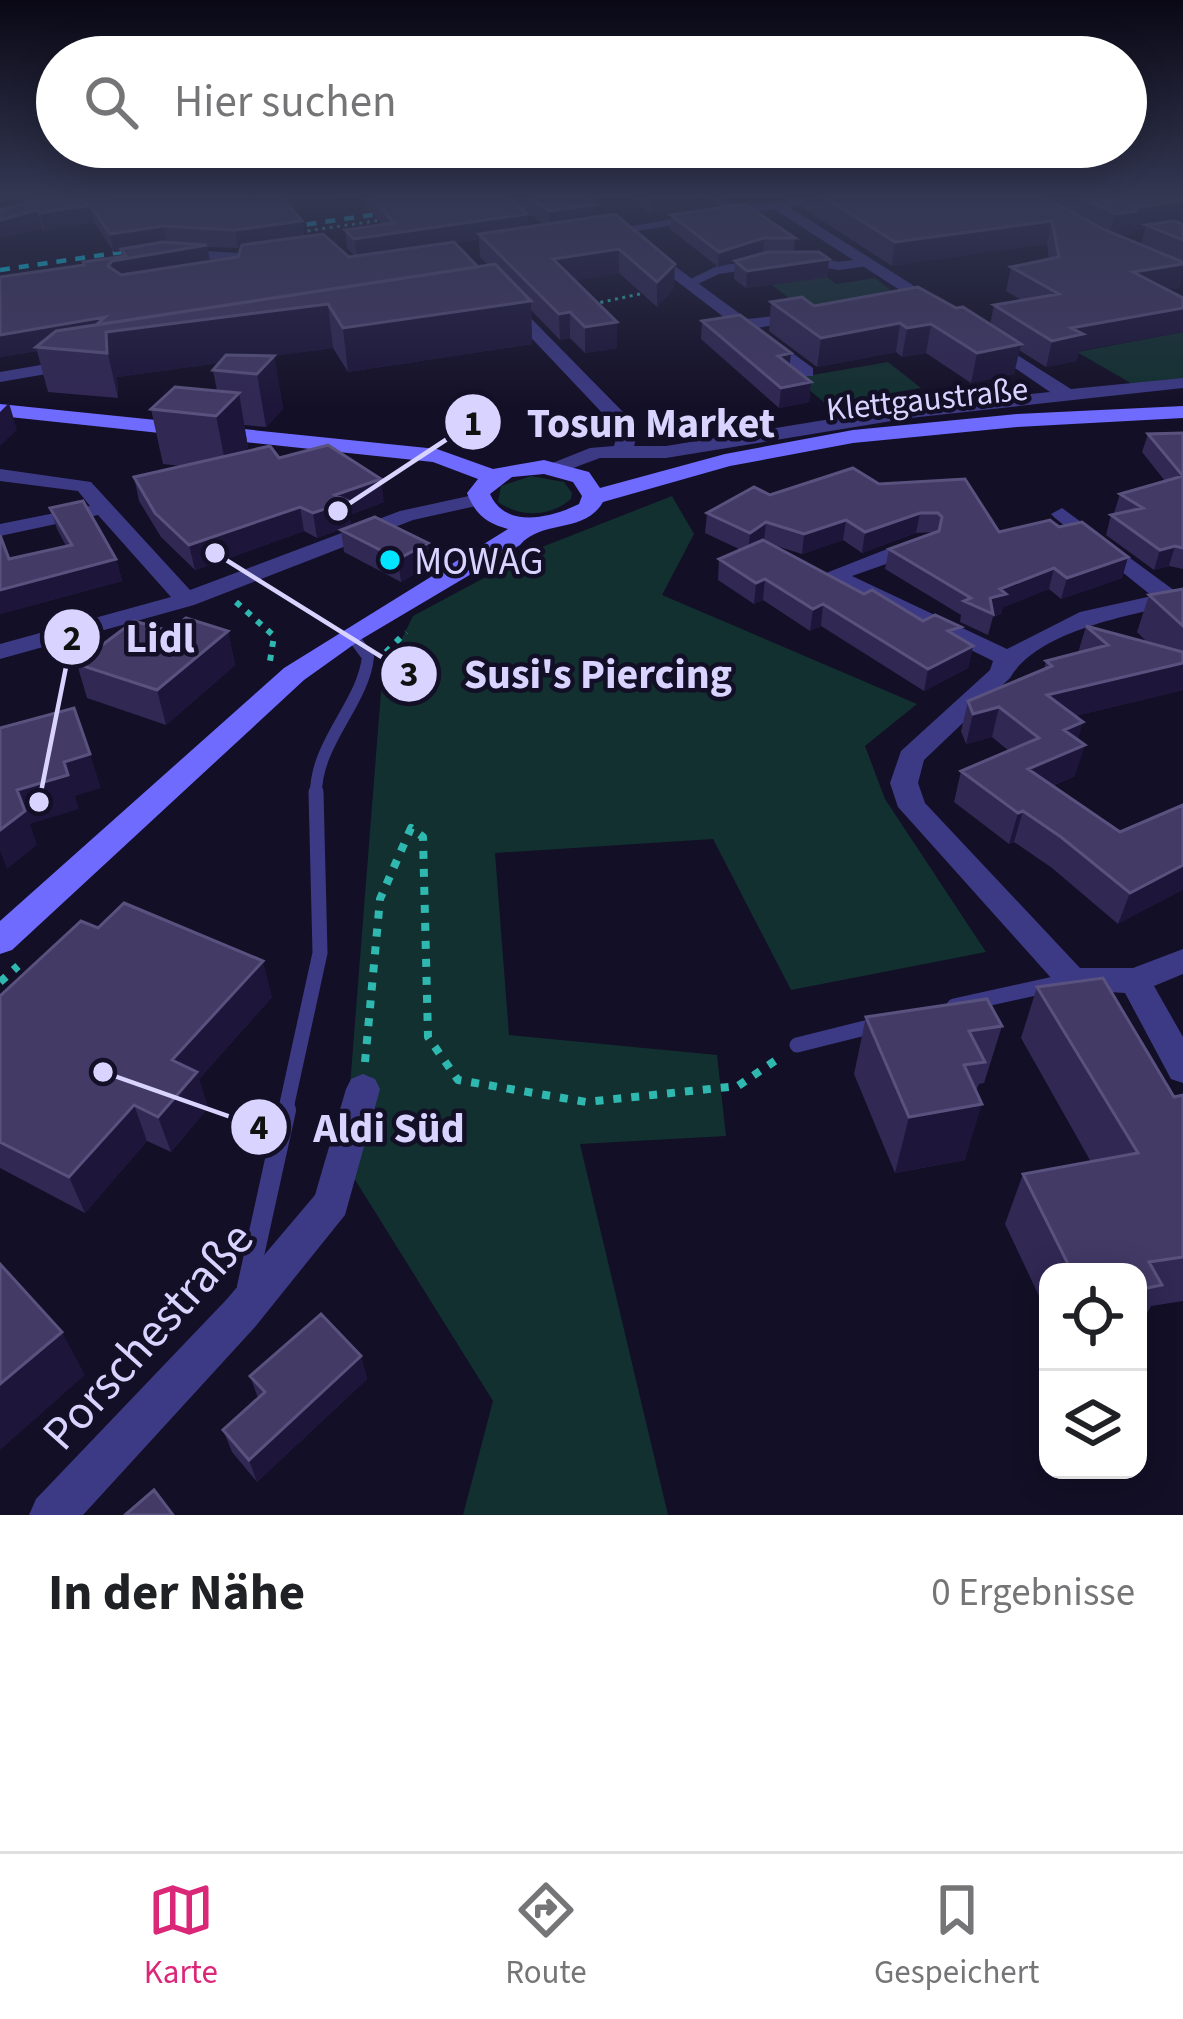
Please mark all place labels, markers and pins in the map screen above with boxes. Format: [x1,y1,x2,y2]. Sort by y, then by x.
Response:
callout: Tosun Market [443,383,799,461]
place label: MOWAG [414,534,544,590]
marker: MOWAG [377,547,403,573]
callout: Lidl [42,598,219,676]
callout: Susi's Piercing [379,635,756,713]
callout: Aldi Süd [229,1088,489,1166]

